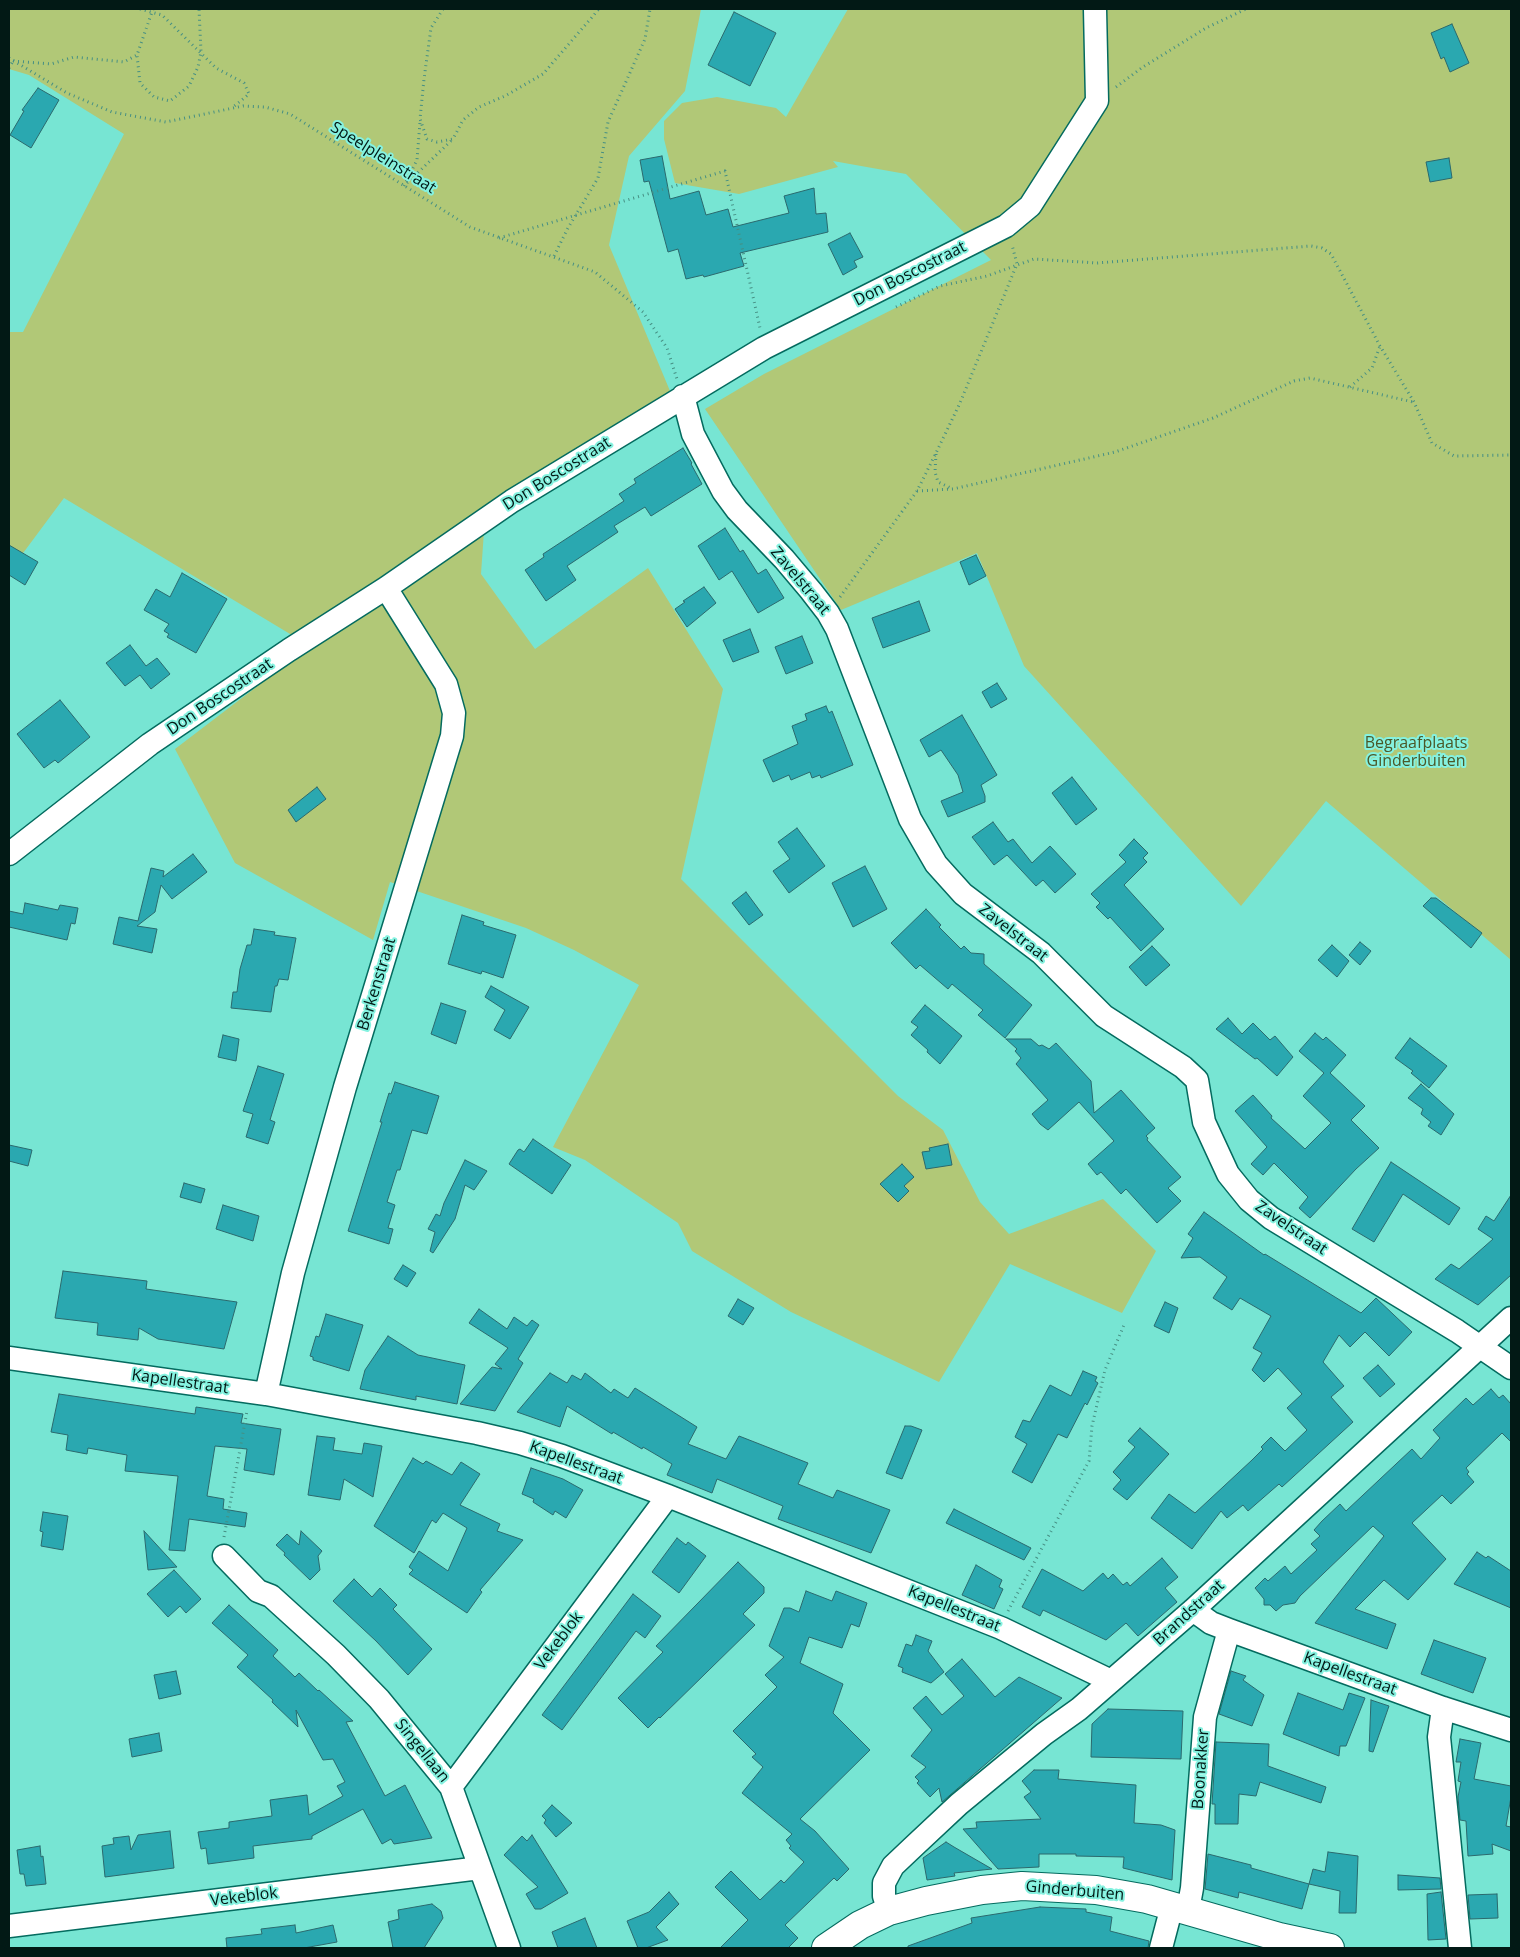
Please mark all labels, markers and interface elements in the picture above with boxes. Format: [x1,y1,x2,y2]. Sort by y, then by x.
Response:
street label: Speelpleinstraat [327,118,439,198]
street label: Don Boscostraat [851,237,969,311]
street label: Don Boscostraat [500,433,614,515]
street label: Zavelstraat [766,543,834,619]
street label: Don Boscostraat [163,655,277,739]
park label: Begraafplaats Ginderbuiten [1365,733,1467,771]
street label: Zavelstraat [975,900,1051,966]
street label: Berkenstraat [354,935,400,1033]
street label: Zavelstraat [1251,1197,1331,1259]
street label: Kapellestraat [130,1366,230,1398]
street label: Kapellestraat [527,1437,625,1489]
street label: Brandstraat [1150,1576,1228,1650]
street label: Kapellestraat [905,1582,1003,1636]
street label: Vekeblok [531,1608,587,1674]
street label: Kapellestraat [1301,1648,1399,1700]
street label: Singellaan [391,1715,453,1787]
street label: Boonakker [1189,1728,1213,1810]
street label: Ginderbuiten [1025,1877,1125,1905]
street label: Vekeblok [209,1883,279,1911]

